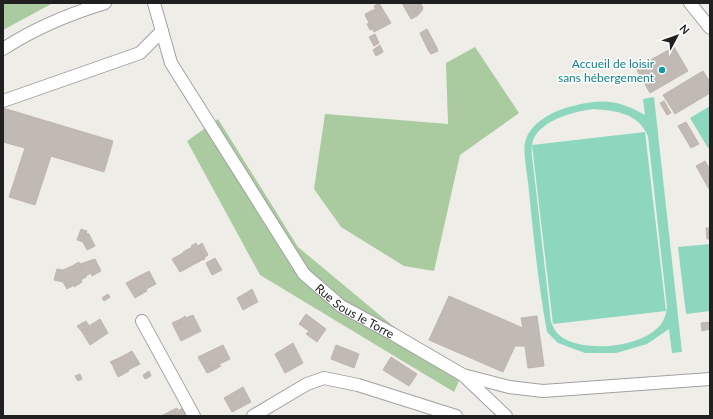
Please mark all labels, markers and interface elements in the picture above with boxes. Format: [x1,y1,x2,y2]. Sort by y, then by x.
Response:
north arrow [657,16,697,56]
text: N [677,22,693,37]
place label: Accueil de loisir sans hébergement [558,56,655,85]
marker: Accueil de loisir sans hébergement [657,65,667,75]
street label: Rue Sous le Torre [313,280,397,341]

